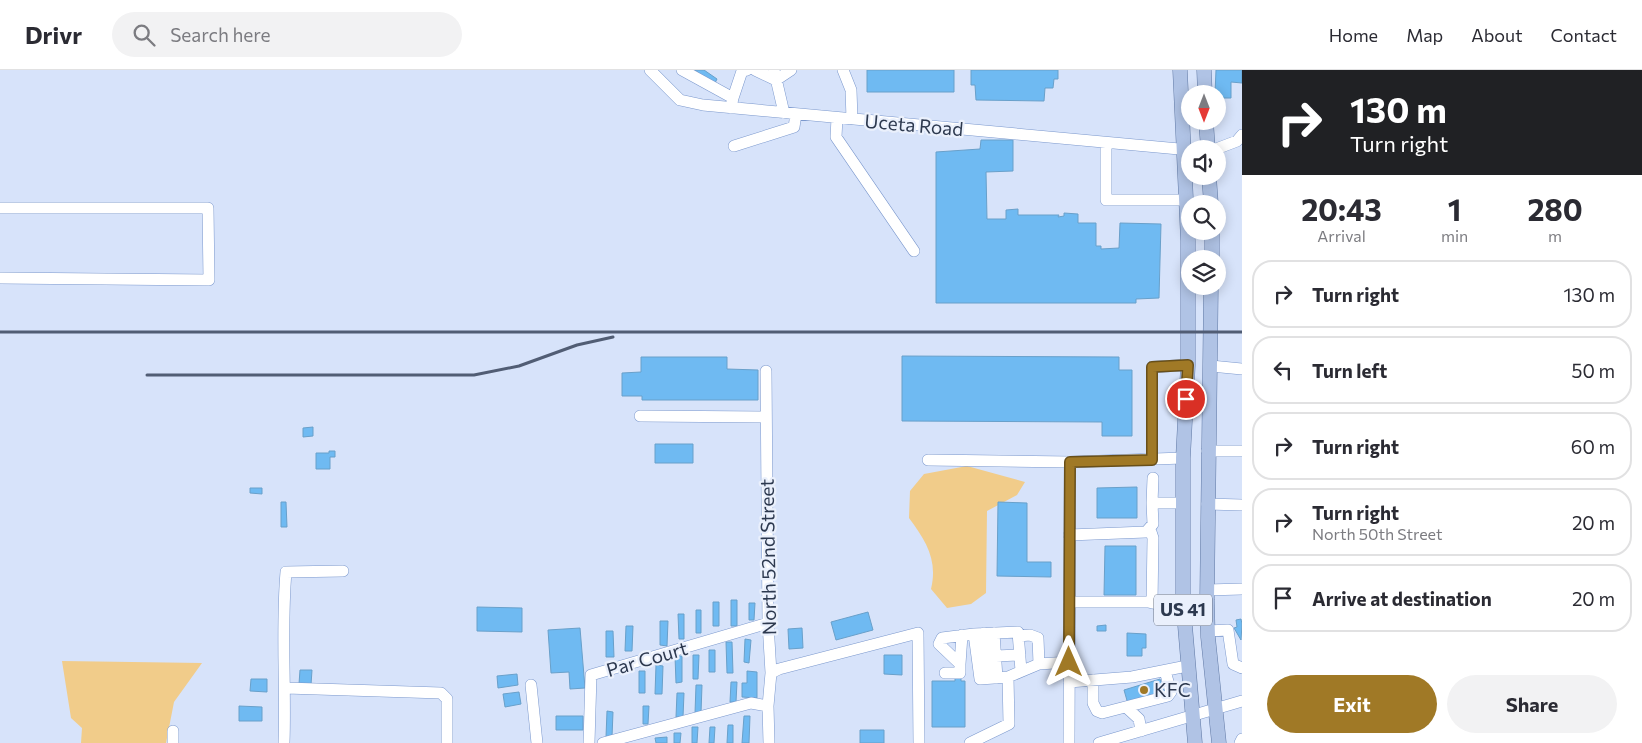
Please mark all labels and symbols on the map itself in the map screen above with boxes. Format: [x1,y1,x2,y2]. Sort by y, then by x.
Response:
north arrow [1181,85,1226,130]
street label: Uceta Road [864,109,964,140]
pin [1165,378,1207,420]
street label: North 52nd Street [755,478,780,635]
road number: US 41 [1154,594,1212,626]
position arrow [1042,635,1094,687]
street label: Par Court [604,636,690,681]
place label: KFC [1154,678,1191,701]
marker: KFC [1138,684,1150,696]

